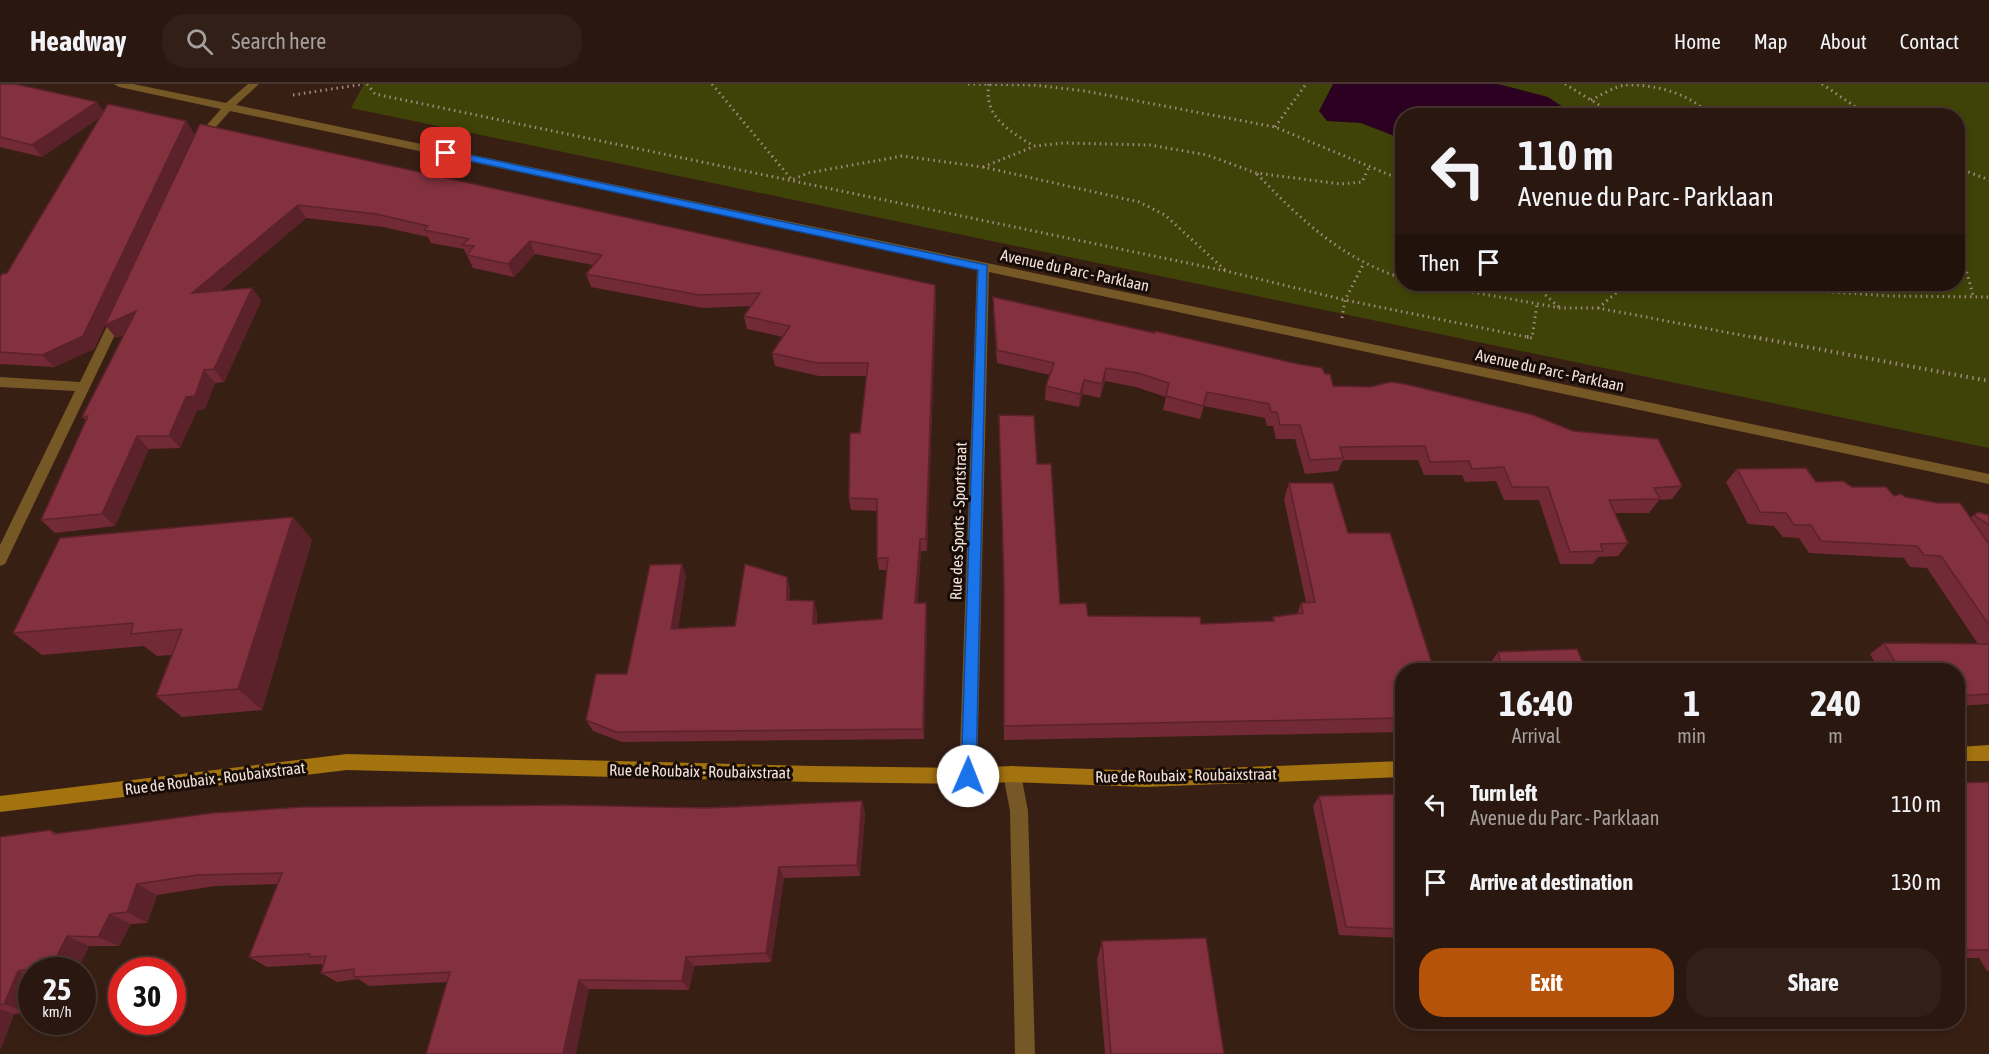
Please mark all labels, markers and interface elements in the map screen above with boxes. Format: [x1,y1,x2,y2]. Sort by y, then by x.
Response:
search box [162,14,582,68]
text: Headway [30,25,126,57]
icon: search [183,25,216,58]
text: Search here [231,28,326,54]
text: Home [1674,29,1721,53]
text: Map [1754,29,1788,53]
text: About [1821,29,1867,53]
text: Contact [1900,29,1959,53]
pin [420,127,471,178]
text: 110 m [1518,131,1613,179]
icon: left [1419,132,1497,210]
icon: arrive [429,136,462,169]
text: Avenue du Parc - Parklaan [1518,181,1774,212]
street label: Avenue du Parc - Parklaan [999,245,1151,295]
icon: arrive [1472,246,1505,279]
text: Then [1419,250,1460,276]
street label: Avenue du Parc - Parklaan [1474,345,1626,395]
street label: Rue des Sports - Sportstraat [946,441,971,600]
text: 16:40 [1499,682,1573,724]
text: 1 [1683,682,1700,724]
text: 240 [1810,682,1861,724]
text: Arrival [1512,724,1561,747]
text: min [1677,724,1706,747]
text: m [1828,724,1843,747]
position arrow [936,744,1000,808]
street label: Rue de Roubaix - Roubaixstraat [124,758,307,798]
street label: Rue de Roubaix - Roubaixstraat [609,760,791,782]
street label: Rue de Roubaix - Roubaixstraat [1095,764,1277,786]
text: Turn left [1470,780,1537,806]
icon: left [1419,788,1452,821]
text: 110 m [1891,791,1941,817]
text: Avenue du Parc - Parklaan [1470,806,1659,829]
icon: arrive [1419,866,1452,899]
text: Arrive at destination [1470,869,1633,895]
text: 130 m [1891,869,1941,895]
button: Exit [1419,948,1674,1017]
button: Share [1686,948,1941,1017]
speed limit sign: 30 [108,957,186,1035]
text: 25 [43,972,71,1006]
text: km/h [42,1003,72,1020]

